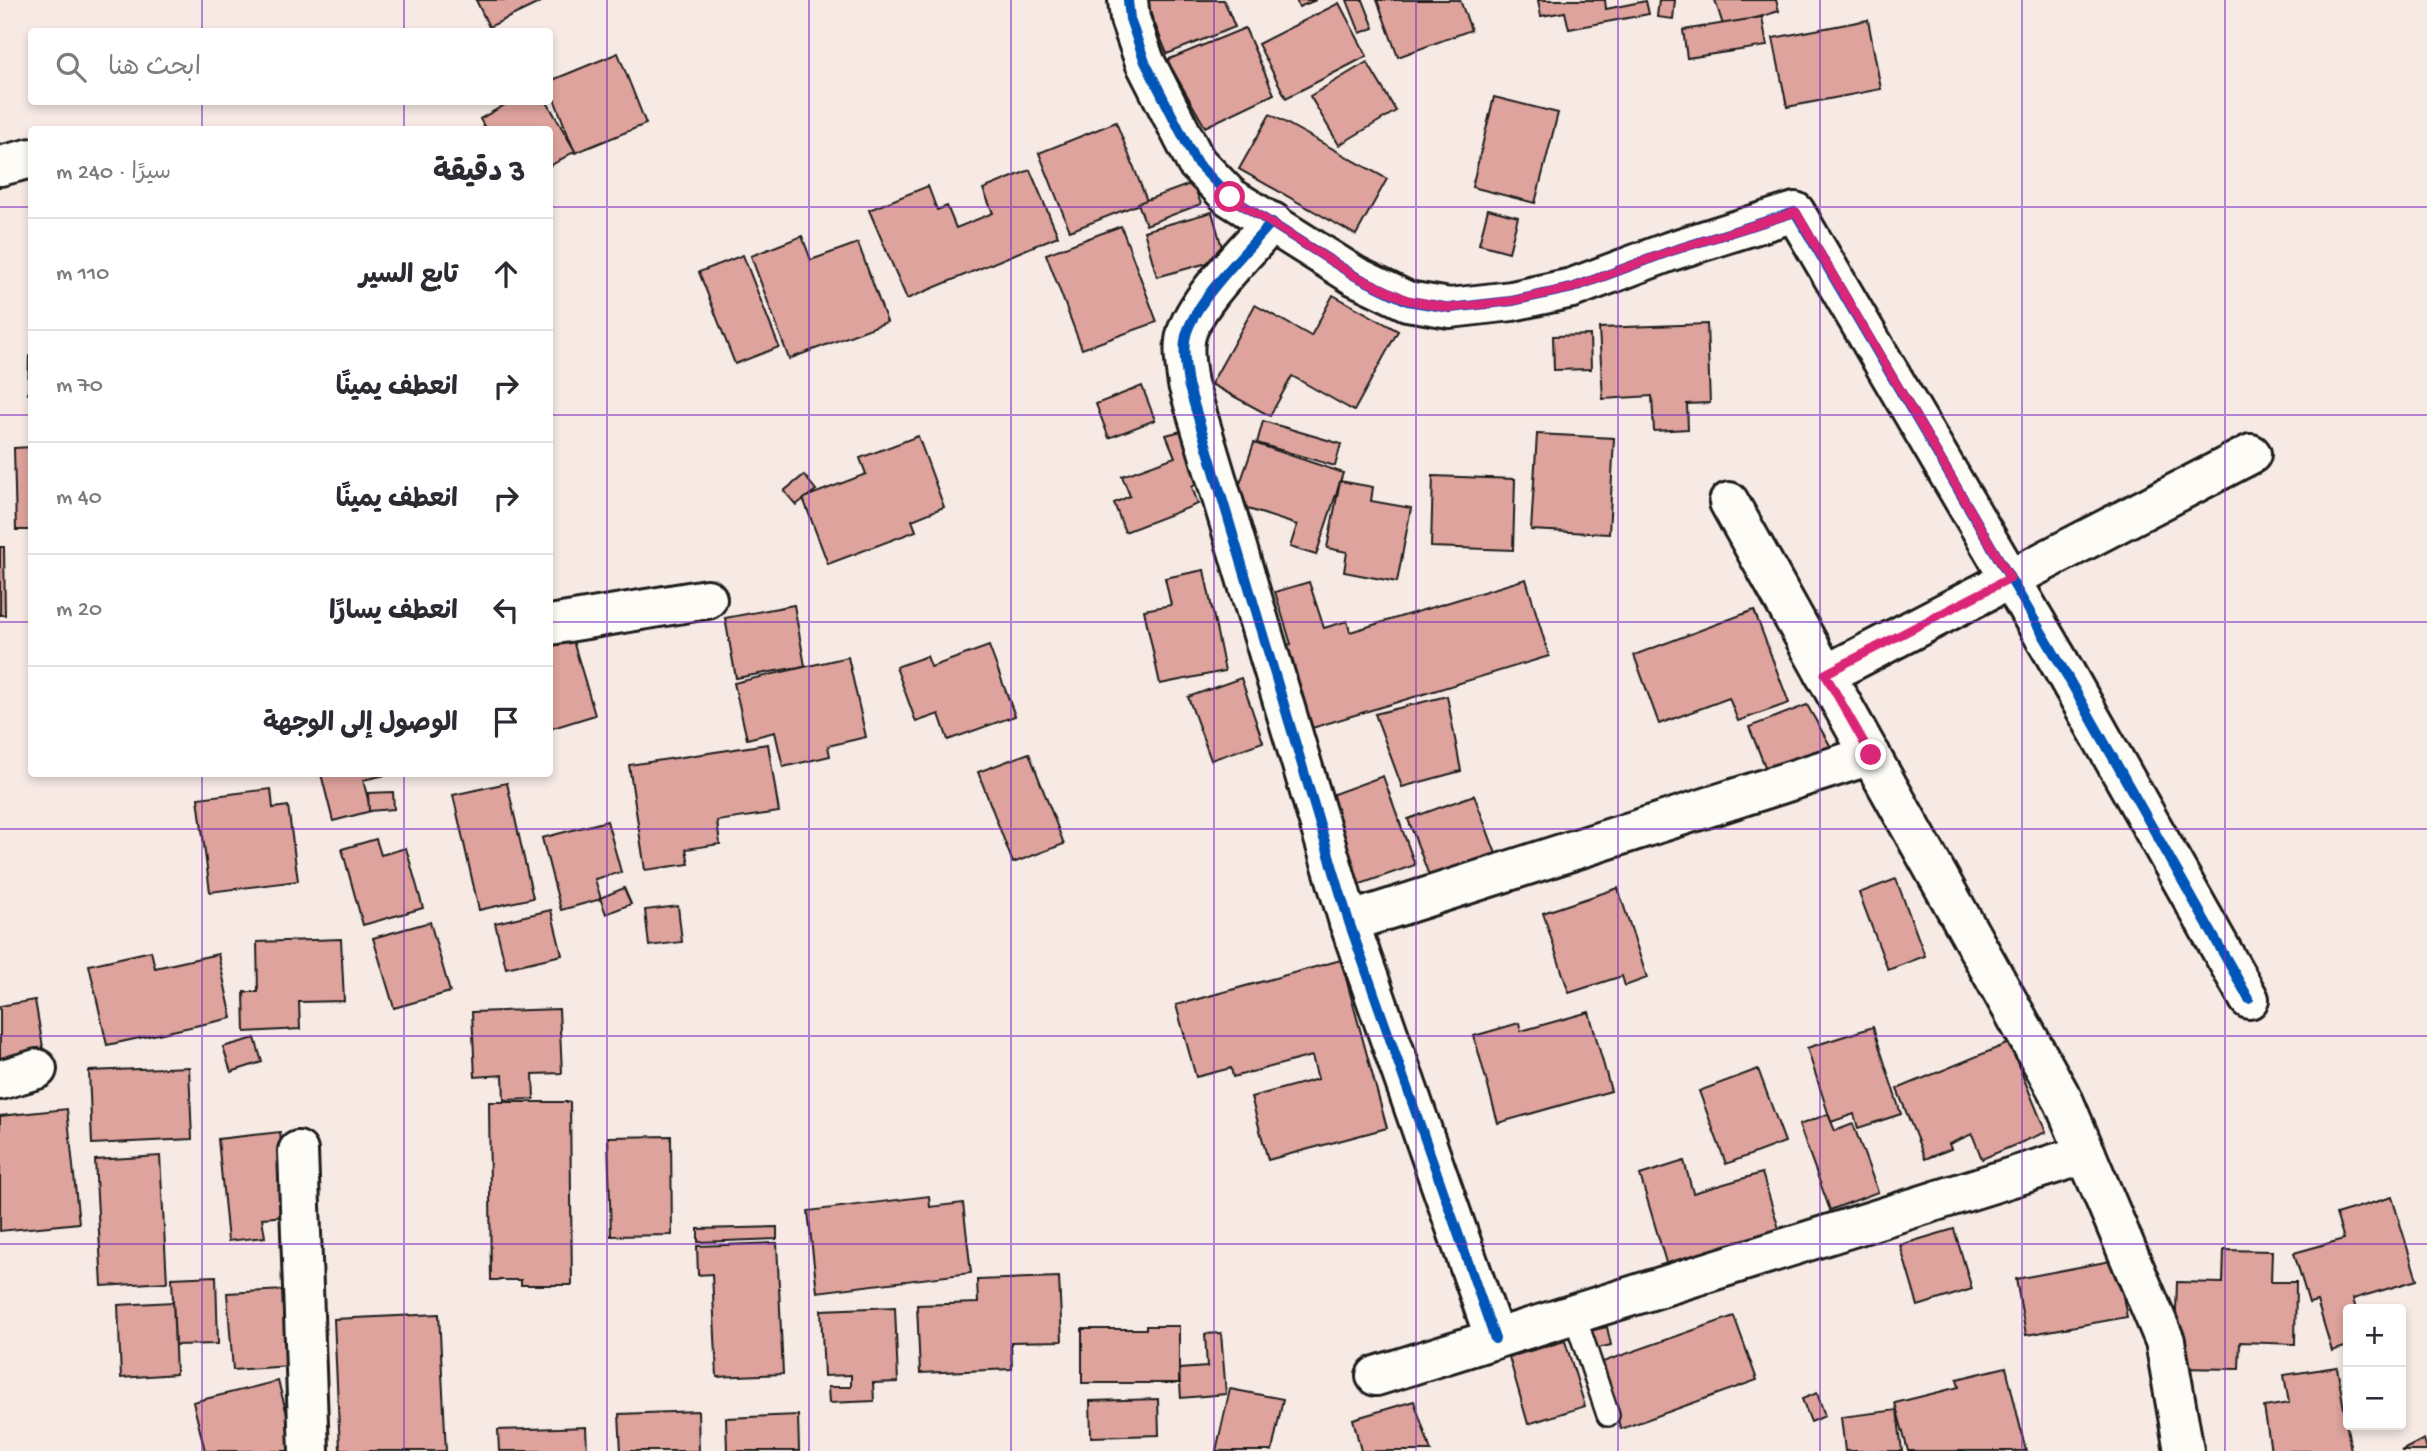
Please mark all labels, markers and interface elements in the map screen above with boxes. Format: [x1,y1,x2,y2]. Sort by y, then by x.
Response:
search box [28,28,553,105]
icon: search [52,48,90,86]
text: ابحث هنا [108,54,201,85]
text: 3 دقيقة [433,157,525,192]
text: سيرًا · 240 m [56,160,171,187]
route start [1214,181,1245,212]
icon: ahead [487,255,525,293]
text: 110 m [56,261,109,288]
text: تابع السير [359,262,458,293]
icon: right [487,367,525,405]
text: 70 m [56,373,103,400]
text: انعطف يمينًا [336,374,458,405]
icon: right [487,479,525,517]
text: 40 m [56,485,102,512]
text: انعطف يمينًا [336,486,458,517]
icon: left [487,591,525,629]
text: 20 m [56,597,102,624]
text: انعطف يسارًا [329,598,458,629]
icon: arrive [487,703,525,741]
text: الوصول إلى الوجهة [263,710,458,741]
route end [1855,739,1886,770]
map controls [2343,1304,2406,1430]
button: + [2343,1304,2406,1367]
button: − [2343,1367,2406,1430]

